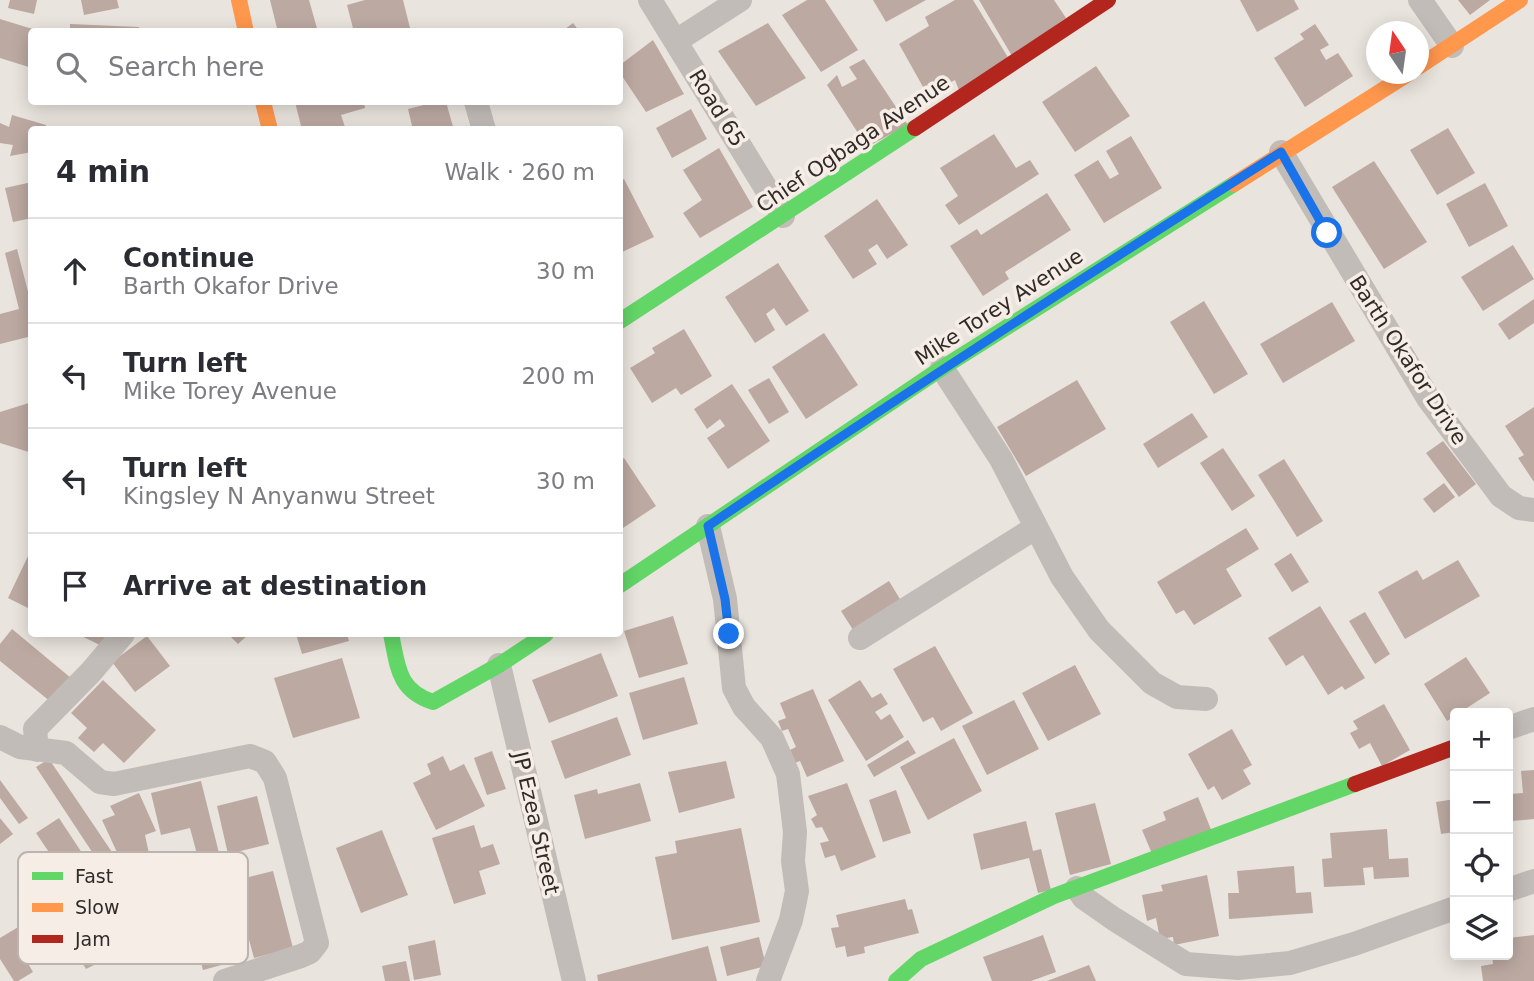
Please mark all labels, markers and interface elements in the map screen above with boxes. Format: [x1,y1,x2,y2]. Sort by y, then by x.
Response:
north arrow [1366,21,1429,84]
search box [28,28,623,105]
icon: search [52,48,90,86]
text: Search here [108,52,264,82]
street label: Road 65 [684,65,750,151]
street label: Chief Ogbaga Avenue [752,70,954,218]
text: 4 min [56,154,150,189]
text: Walk · 260 m [444,159,595,185]
route start [1311,217,1342,248]
text: Continue [123,243,254,273]
street label: Mike Torey Avenue [911,244,1087,370]
icon: ahead [56,252,94,290]
text: 30 m [536,258,595,284]
street label: Barth Okafor Drive [1344,271,1472,449]
text: Barth Okafor Drive [123,273,339,299]
text: Turn left [123,348,247,378]
icon: left [56,357,94,395]
text: 200 m [521,363,595,389]
text: Mike Torey Avenue [123,378,337,404]
text: Turn left [123,453,247,483]
icon: left [56,462,94,500]
text: 30 m [536,468,595,494]
text: Kingsley N Anyanwu Street [123,483,435,509]
icon: arrive [56,567,94,605]
text: Arrive at destination [123,571,427,601]
route end [713,618,744,649]
map controls [1450,708,1513,960]
button: + [1450,708,1513,771]
street label: JP Ezea Street [507,747,564,897]
button: − [1450,771,1513,834]
button: locate [1450,834,1513,897]
legend [18,852,248,964]
text: Fast [75,865,113,887]
text: Slow [75,896,120,918]
button: layers [1450,897,1513,960]
text: Jam [74,928,111,950]

